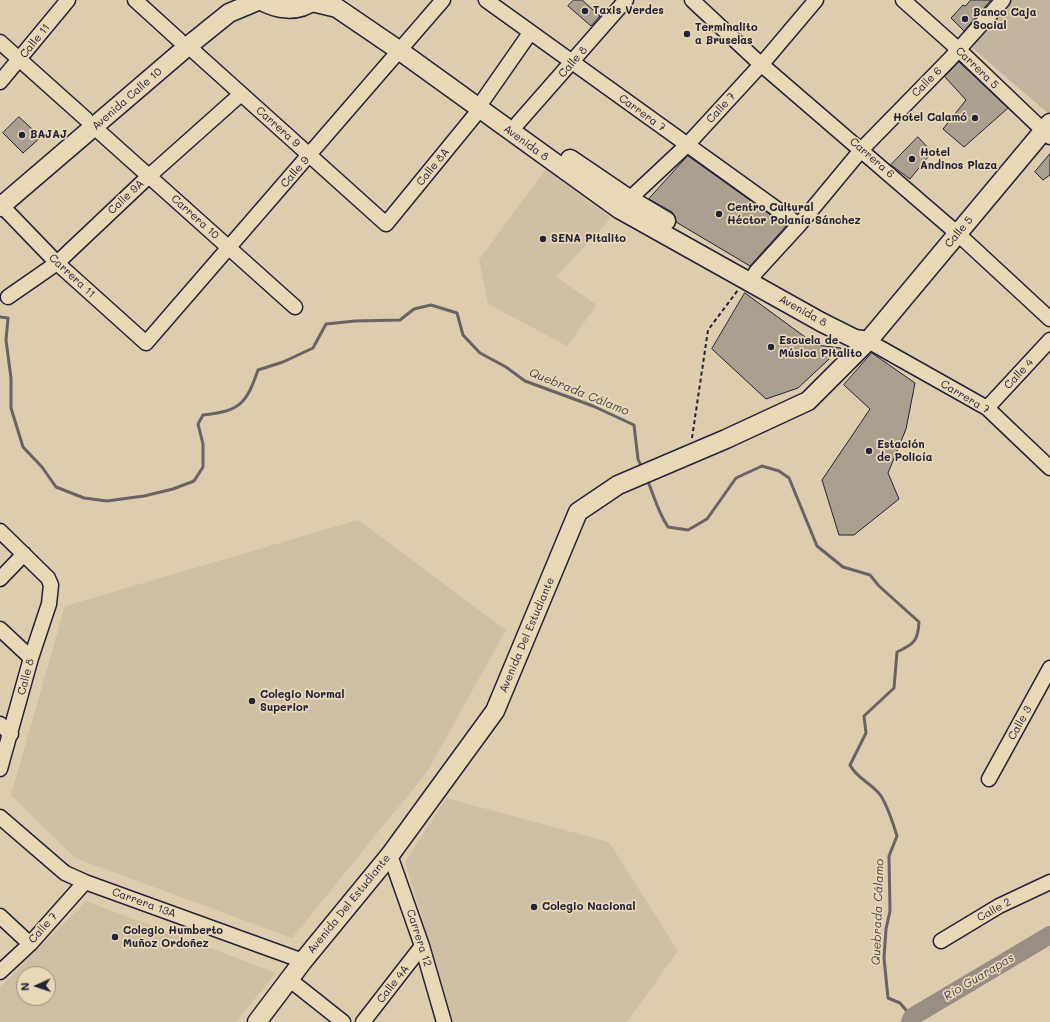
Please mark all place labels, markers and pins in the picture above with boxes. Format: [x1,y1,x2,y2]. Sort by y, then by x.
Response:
place label: Taxis Verdes [593,4,664,18]
marker: Taxis Verdes [580,6,590,16]
place label: Banco Caja Social [973,6,1036,32]
marker: Banco Caja Social [960,14,970,24]
place label: Terminalito a Bruselas [695,21,758,47]
marker: Terminalito a Bruselas [682,29,692,39]
place label: Hotel Calamó [893,111,967,125]
marker: Hotel Calamó [970,113,980,123]
place label: BAJAJ [30,128,67,142]
marker: BAJAJ [17,130,27,140]
place label: Hotel Andinos Plaza [920,146,997,172]
marker: Hotel Andinos Plaza [907,154,917,164]
place label: Centro Cultural Héctor Polanía Sánchez [727,201,861,227]
marker: Centro Cultural Héctor Polanía Sánchez [714,209,724,219]
place label: SENA Pitalito [551,232,626,246]
marker: SENA Pitalito [538,234,548,244]
place label: Escuela de Música Pitalito [779,334,862,360]
marker: Escuela de Música Pitalito [766,342,776,352]
place label: Estación de Policía [877,438,933,464]
marker: Estación de Policía [864,446,874,456]
place label: Colegio Normal Superior [260,688,344,714]
marker: Colegio Normal Superior [247,696,257,706]
place label: Colegio Nacional [542,900,635,914]
marker: Colegio Nacional [529,902,539,912]
place label: Colegio Humberto Muñoz Ordoñez [123,924,223,950]
marker: Colegio Humberto Muñoz Ordoñez [110,932,120,942]

